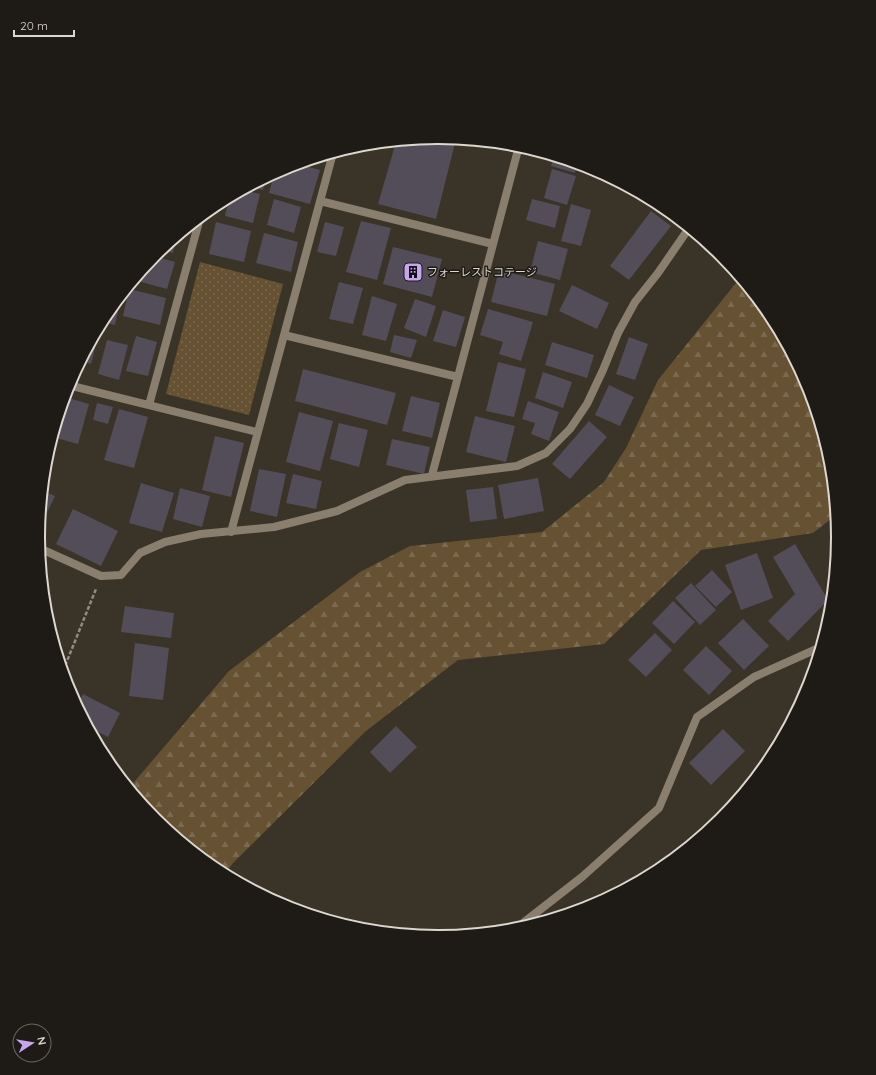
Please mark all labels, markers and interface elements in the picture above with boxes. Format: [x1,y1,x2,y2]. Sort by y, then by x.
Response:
scale bar [14,12,74,38]
text: 20 m [20,18,48,33]
building icon: フォーレストコテージ [402,261,424,283]
place label: フォーレストコテージ [427,265,537,279]
north arrow [12,1023,52,1063]
text: N [34,1036,49,1046]

